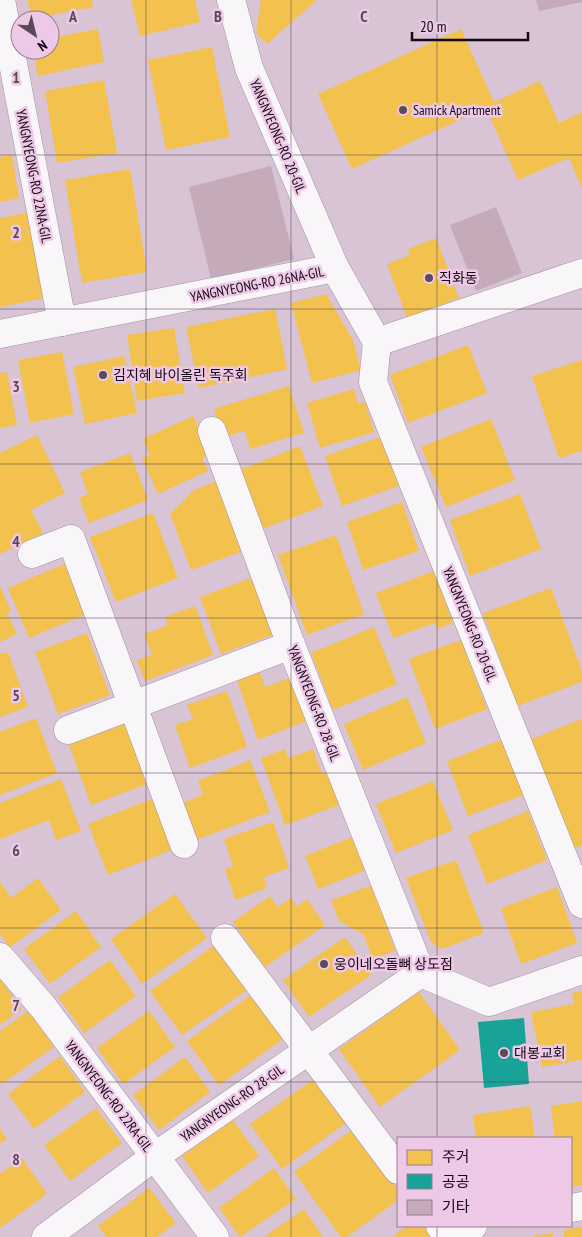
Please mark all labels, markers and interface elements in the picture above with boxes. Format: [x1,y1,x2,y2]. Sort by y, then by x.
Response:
text: A [68,6,78,26]
text: B [214,6,222,26]
text: C [360,6,368,26]
north arrow [10,10,60,60]
scale bar [412,10,528,42]
text: 20 m [420,17,446,36]
text: N [34,36,51,55]
text: 1 [12,67,20,87]
street label: YANGNYEONG-RO 20-GIL [246,76,310,196]
place label: Samick Apartment [413,101,501,119]
marker: Samick Apartment [397,104,409,116]
street label: YANGNYEONG-RO 22NA-GIL [13,108,55,244]
street label: YANGNYEONG-RO 26NA-GIL [189,262,326,306]
place label: 직화동 [439,269,478,287]
marker: 직화동 [423,272,435,284]
place label: 김지혜 바이올린 독주회 [113,366,248,384]
marker: 김지혜 바이올린 독주회 [97,369,109,381]
text: 3 [12,376,20,396]
text: 4 [12,531,20,551]
street label: YANGNYEONG-RO 20-GIL [439,564,501,684]
street label: YANGNYEONG-RO 28-GIL [284,643,344,763]
text: 5 [12,685,20,705]
text: 6 [12,840,20,860]
place label: 웅이네오돌뼈 상도점 [334,955,453,973]
marker: 웅이네오돌뼈 상도점 [318,958,330,970]
text: 7 [12,995,20,1015]
street label: YANGNYEONG-RO 22RA-GIL [61,1037,157,1155]
place label: 대봉교회 [514,1044,566,1062]
marker: 대봉교회 [498,1047,510,1059]
street label: YANGNYEONG-RO 28-GIL [177,1060,287,1145]
legend [397,1137,572,1227]
text: 주거 [442,1147,470,1166]
text: 8 [12,1149,20,1169]
text: 공공 [442,1172,470,1191]
text: 기타 [442,1197,470,1216]

